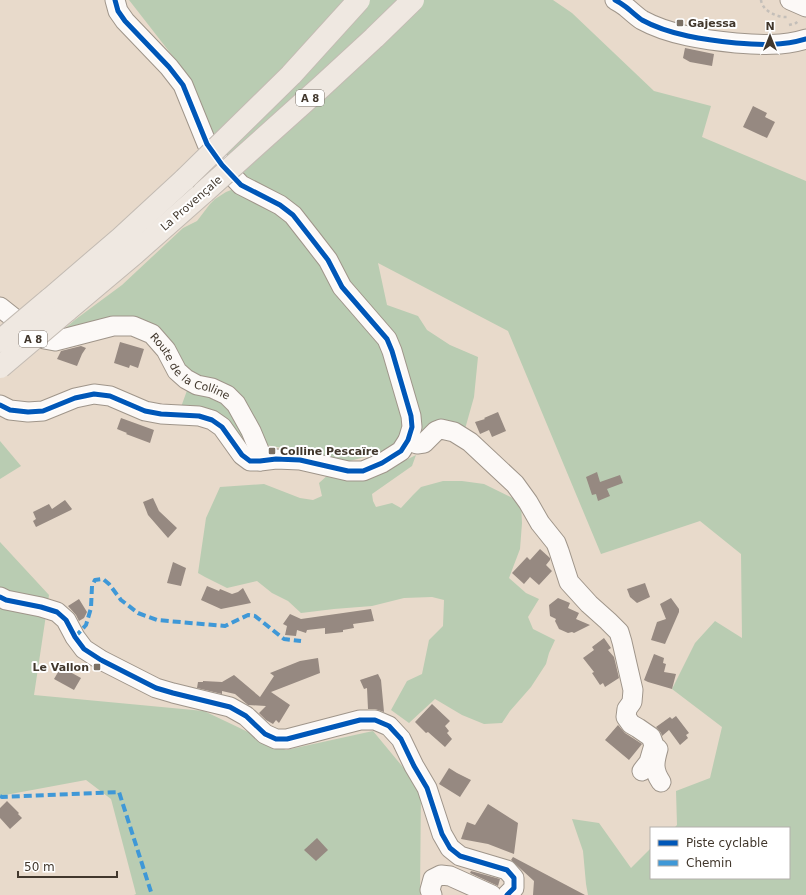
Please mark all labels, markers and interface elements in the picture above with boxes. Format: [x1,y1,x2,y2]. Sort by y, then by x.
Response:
north arrow [750,16,790,56]
place label: Gajessa [688,17,736,30]
marker: Gajessa [675,18,685,28]
text: N [765,20,775,33]
road number: A 8 [296,90,324,106]
street label: La Provençale [158,173,225,233]
road number: A 8 [19,331,47,347]
street label: Route de la Colline [147,331,232,403]
place label: Colline Pescaïre [280,445,379,458]
marker: Colline Pescaïre [267,446,277,456]
place label: Le Vallon [32,661,89,674]
marker: Le Vallon [92,662,102,672]
legend [650,827,790,879]
text: Piste cyclable [686,836,768,850]
scale bar [18,853,117,879]
text: Chemin [686,856,732,870]
text: 50 m [24,860,55,874]

